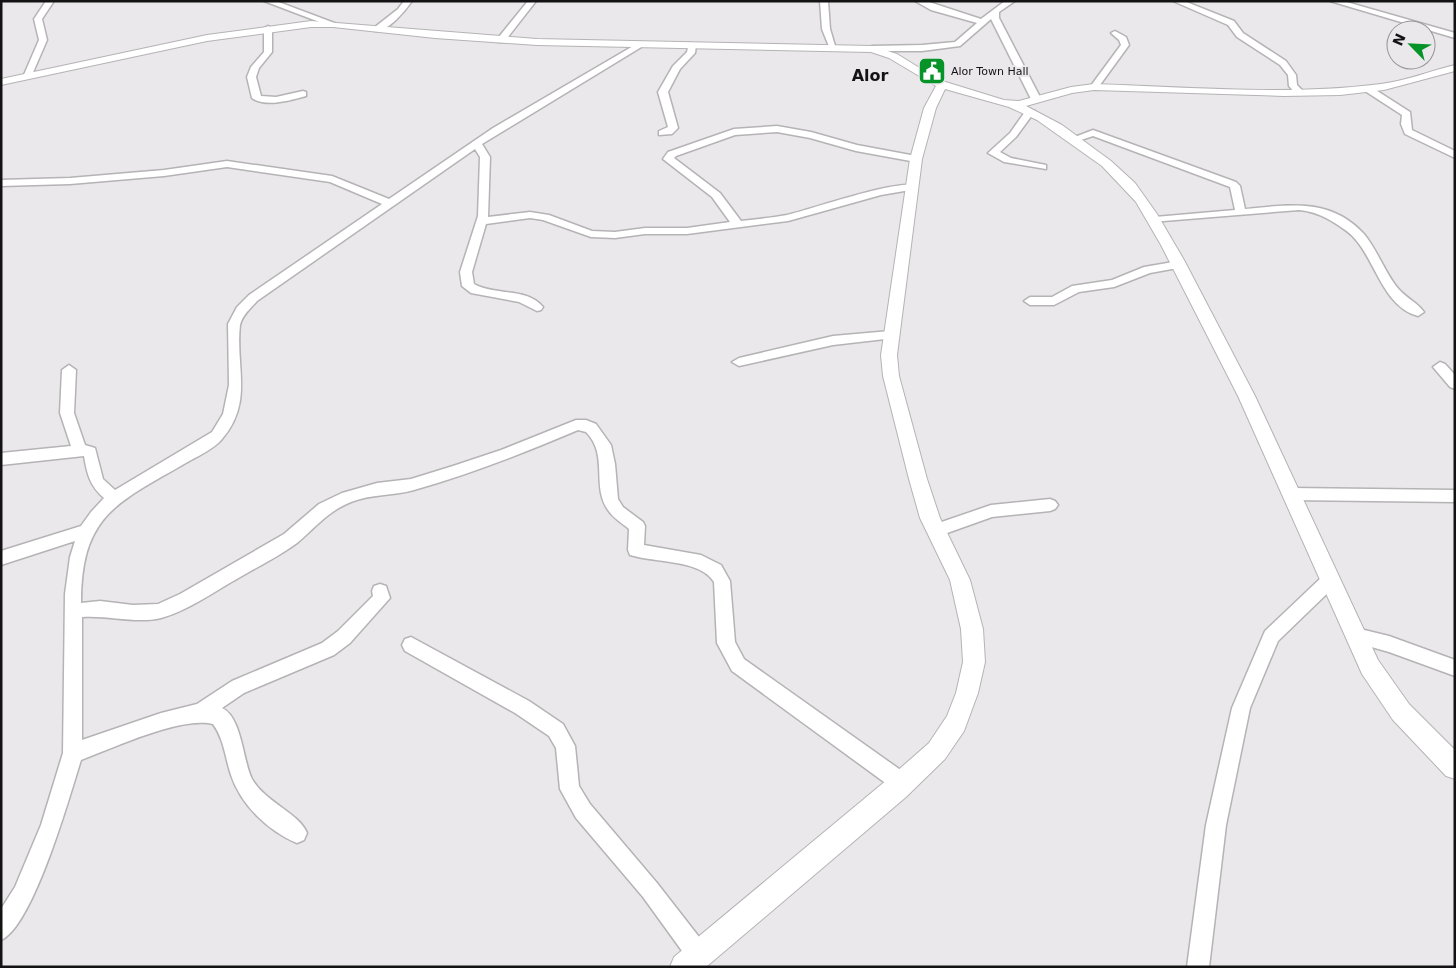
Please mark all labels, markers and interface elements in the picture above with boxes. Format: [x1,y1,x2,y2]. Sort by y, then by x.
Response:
north arrow [1386,20,1436,70]
text: N [1389,31,1409,48]
public building icon: Alor Town Hall [917,56,947,86]
place label: Alor Town Hall [951,65,1029,78]
district label: Alor [852,66,888,85]

